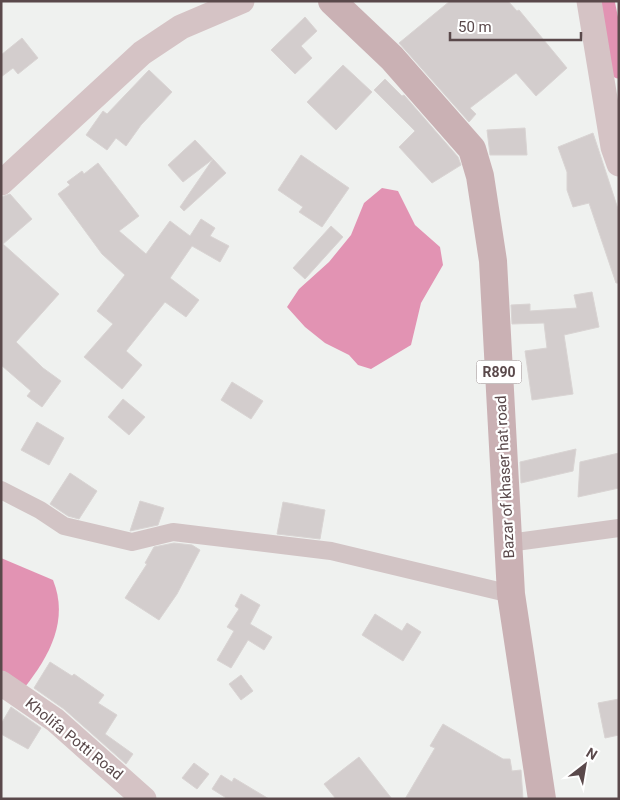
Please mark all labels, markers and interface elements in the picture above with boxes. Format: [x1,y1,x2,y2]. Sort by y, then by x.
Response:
scale bar [450,10,581,42]
text: 50 m [458,18,492,36]
road number: R890 [476,361,522,384]
street label: Bazar of khaser hat road [492,395,518,559]
street label: Kholifa Potti Road [22,694,126,784]
north arrow [560,740,610,790]
text: N [583,744,600,763]

